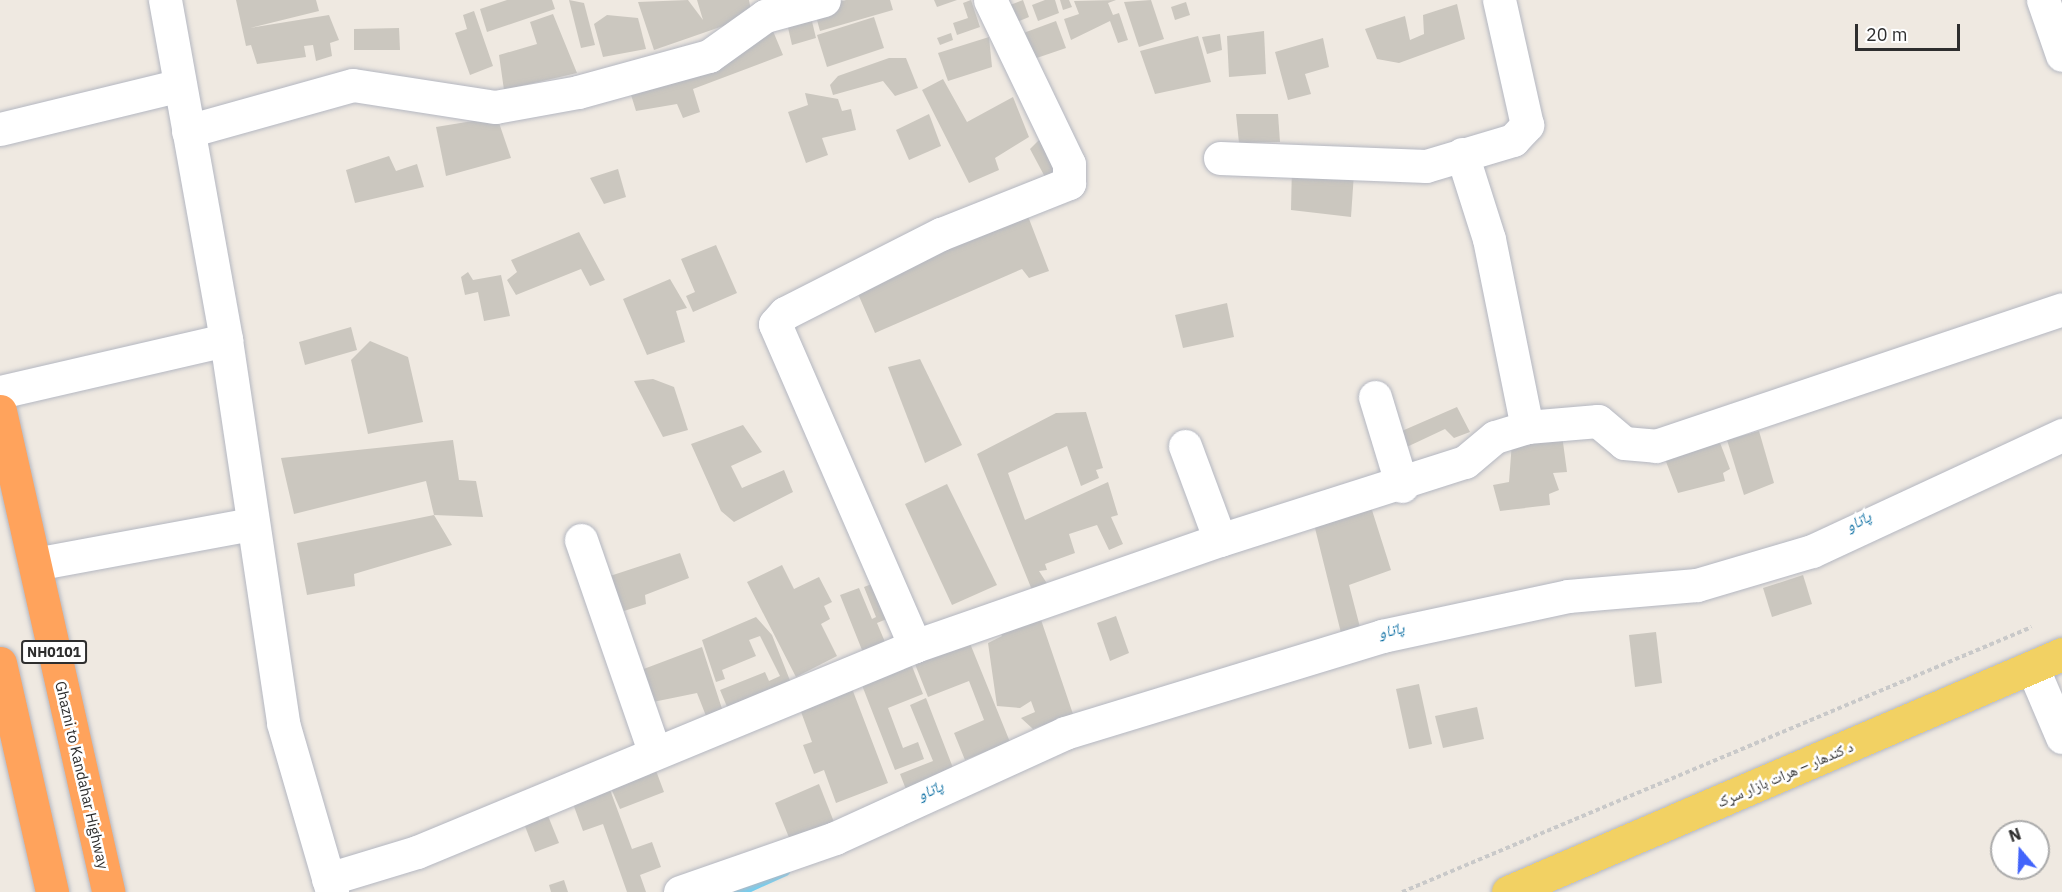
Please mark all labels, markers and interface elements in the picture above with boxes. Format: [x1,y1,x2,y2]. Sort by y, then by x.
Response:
scale bar [1858,12,1963,50]
text: 20 m [1866,23,1908,46]
water label: پاتاو [1842,506,1874,536]
water label: پاتاو [1376,618,1406,642]
road number: NH0101 [21,641,87,663]
street label: Ghazni to Kandahar Highway [52,679,112,871]
street label: د کندهار – هرات بازار سړک [1714,737,1856,811]
water label: پاتاو [914,776,946,804]
north arrow [1990,820,2050,880]
text: N [2006,824,2024,846]

